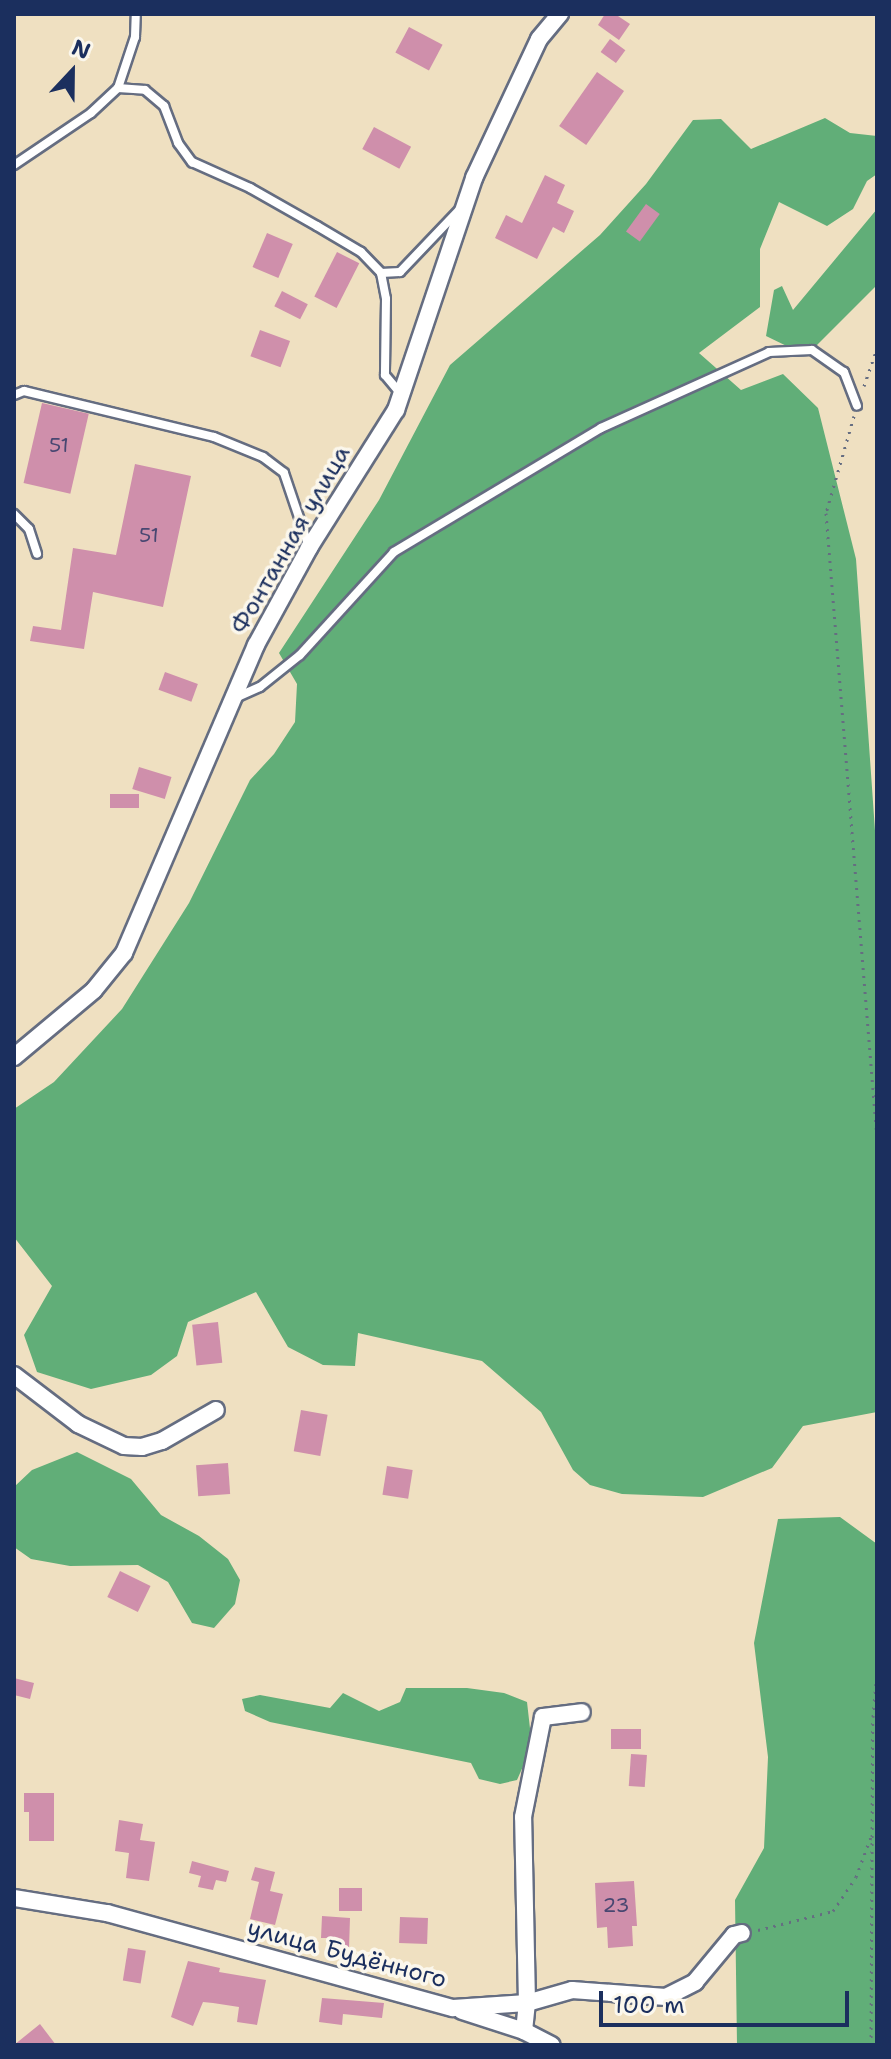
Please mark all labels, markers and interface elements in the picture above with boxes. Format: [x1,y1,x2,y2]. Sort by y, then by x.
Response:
north arrow [32,32,112,112]
text: N [68,33,95,66]
house number: 51 [49,433,69,457]
street label: Фонтанная улица [225,441,357,639]
house number: 51 [139,523,159,547]
house number: 23 [603,1893,629,1917]
street label: улица Будённого [244,1914,450,1994]
scale bar [603,1975,853,2025]
text: 100 m [613,1989,685,2021]

